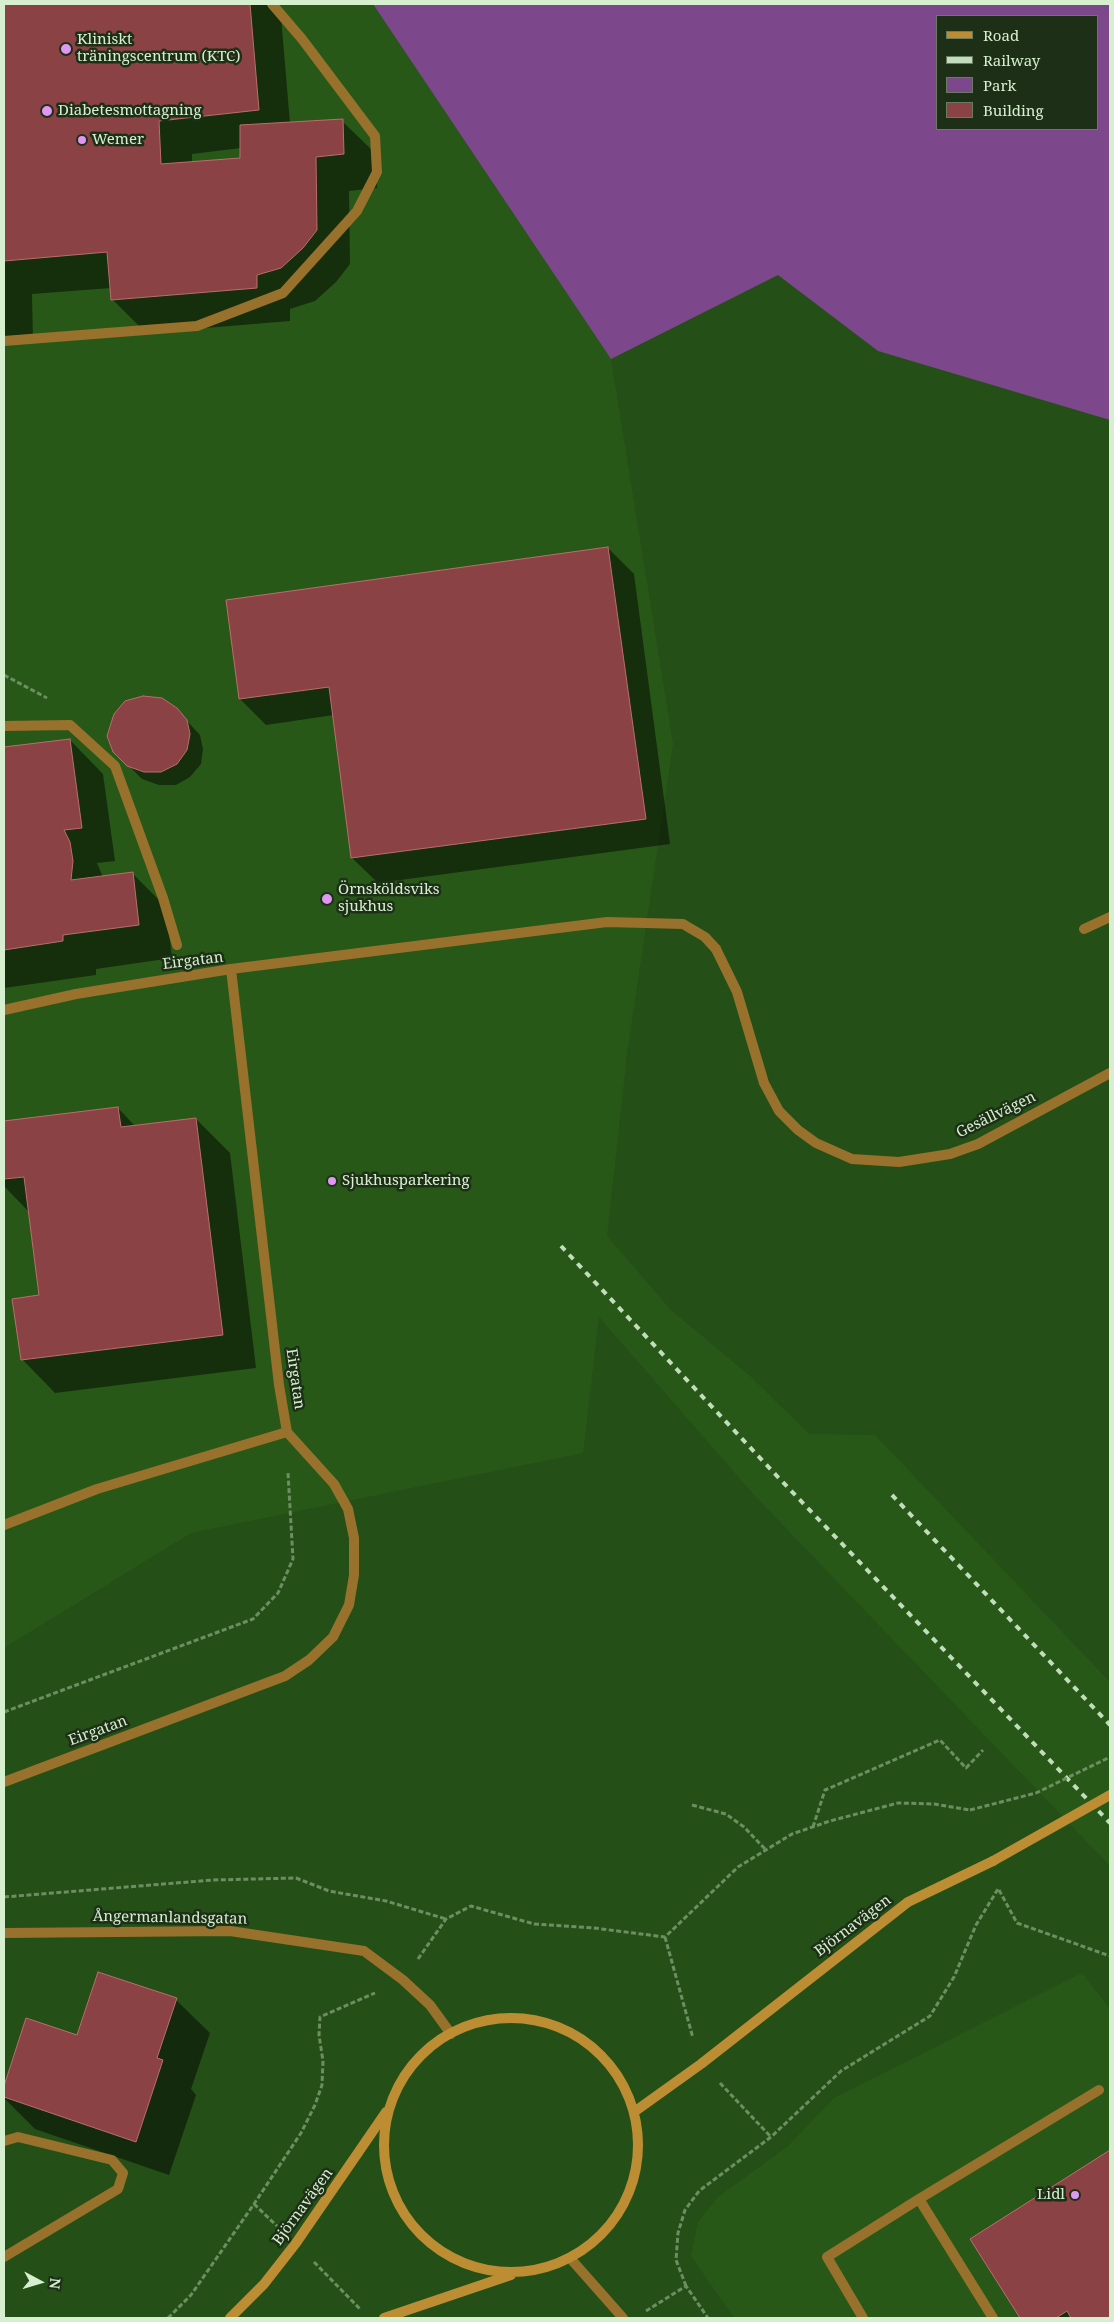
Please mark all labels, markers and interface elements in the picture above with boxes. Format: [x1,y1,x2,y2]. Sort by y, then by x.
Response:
legend [936,15,1099,130]
text: Road [983,25,1019,45]
place label: Kliniskt träningscentrum (KTC) [77,31,240,66]
marker: Kliniskt träningscentrum (KTC) [59,42,73,56]
text: Railway [983,50,1040,70]
text: Park [983,75,1016,95]
text: Building [983,100,1044,120]
place label: Diabetesmottagning [58,102,202,120]
marker: Diabetesmottagning [40,104,54,118]
place label: Wemer [92,131,144,149]
marker: Wemer [76,134,88,146]
place label: Örnsköldsviks sjukhus [338,881,439,916]
marker: Örnsköldsviks sjukhus [320,892,334,906]
street label: Eirgatan [162,948,224,974]
street label: Gesällvägen [953,1088,1039,1142]
place label: Sjukhusparkering [342,1172,470,1190]
marker: Sjukhusparkering [326,1175,338,1187]
street label: Eirgatan [282,1347,308,1411]
street label: Eirgatan [66,1712,130,1750]
street label: Björnavägen [811,1891,895,1961]
street label: Ångermanlandsgatan [93,1908,247,1928]
street label: Björnavägen [269,2165,337,2249]
place label: Lidl [1037,2186,1065,2204]
marker: Lidl [1069,2189,1081,2201]
north arrow [15,2257,65,2307]
text: N [45,2277,65,2290]

